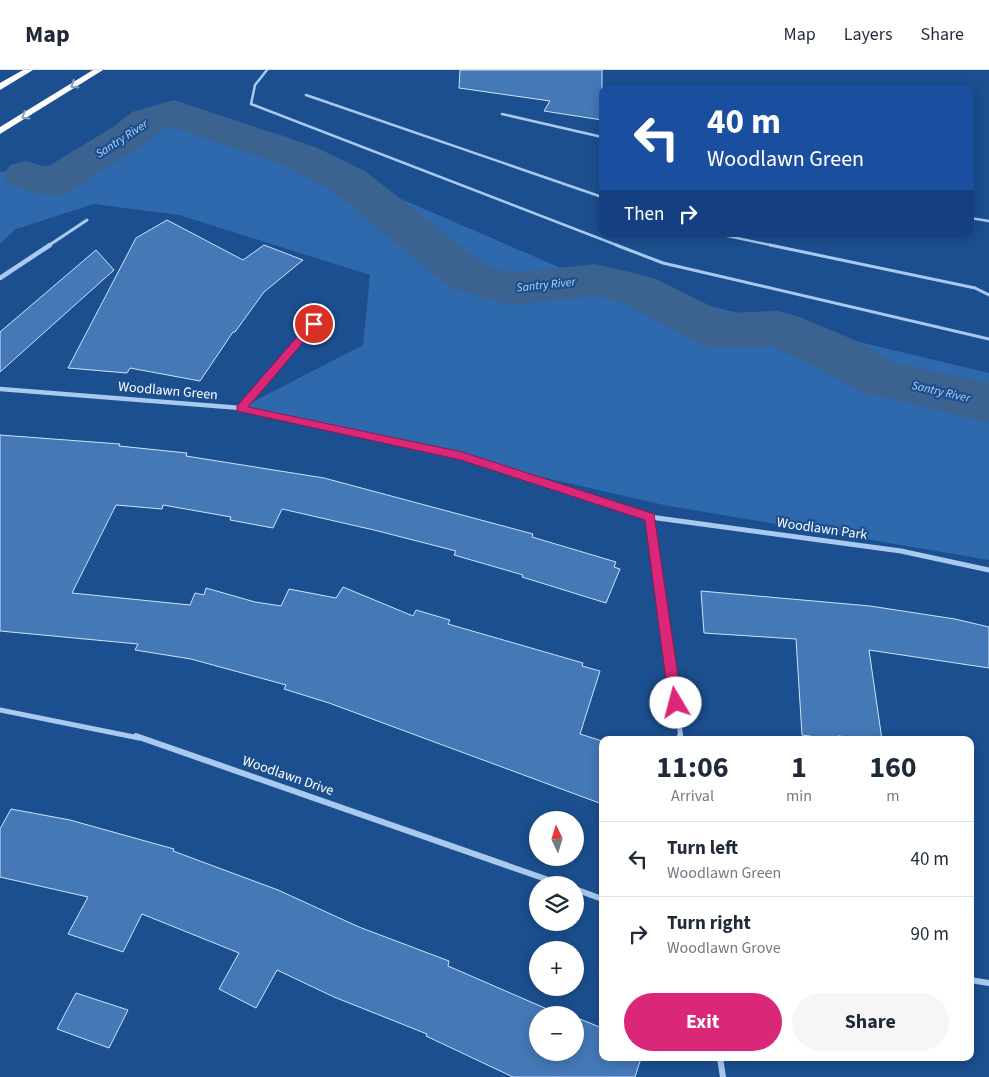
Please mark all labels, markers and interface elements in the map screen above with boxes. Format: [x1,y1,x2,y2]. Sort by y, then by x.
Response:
text: Map [25,17,70,52]
text: Map [784,22,816,47]
text: Layers [844,22,893,47]
text: Share [921,22,964,47]
one-way arrow [71,79,80,89]
text: 40 m [707,97,781,147]
icon: left [624,105,689,170]
one-way arrow [21,110,30,119]
water label: Santry River [92,115,152,162]
text: Woodlawn Green [707,143,864,175]
icon: right [674,200,702,228]
text: Then [624,201,664,228]
water label: Santry River [516,273,577,297]
pin [293,303,335,345]
icon: arrive [300,310,328,338]
street label: Woodlawn Green [117,377,219,405]
water label: Santry River [910,377,973,407]
street label: Woodlawn Park [775,513,869,545]
position arrow [649,676,701,728]
text: 11:06 [656,746,729,789]
text: 1 [791,746,807,789]
text: 160 [869,746,917,789]
street label: Woodlawn Drive [240,751,336,801]
text: Arrival [671,785,714,807]
text: min [786,785,812,807]
text: m [886,785,900,807]
north arrow [529,811,584,866]
map controls [529,811,584,1061]
text: Turn left [667,835,738,862]
icon: left [624,845,652,873]
text: 40 m [911,846,949,873]
text: Woodlawn Green [667,862,781,884]
button: layers [529,876,584,931]
text: Turn right [667,910,751,937]
icon: right [624,920,652,948]
text: 90 m [911,921,949,948]
text: Woodlawn Grove [667,937,781,959]
button: + [529,941,584,996]
button: Exit [624,993,782,1051]
button: Share [792,993,949,1051]
button: − [529,1006,584,1061]

